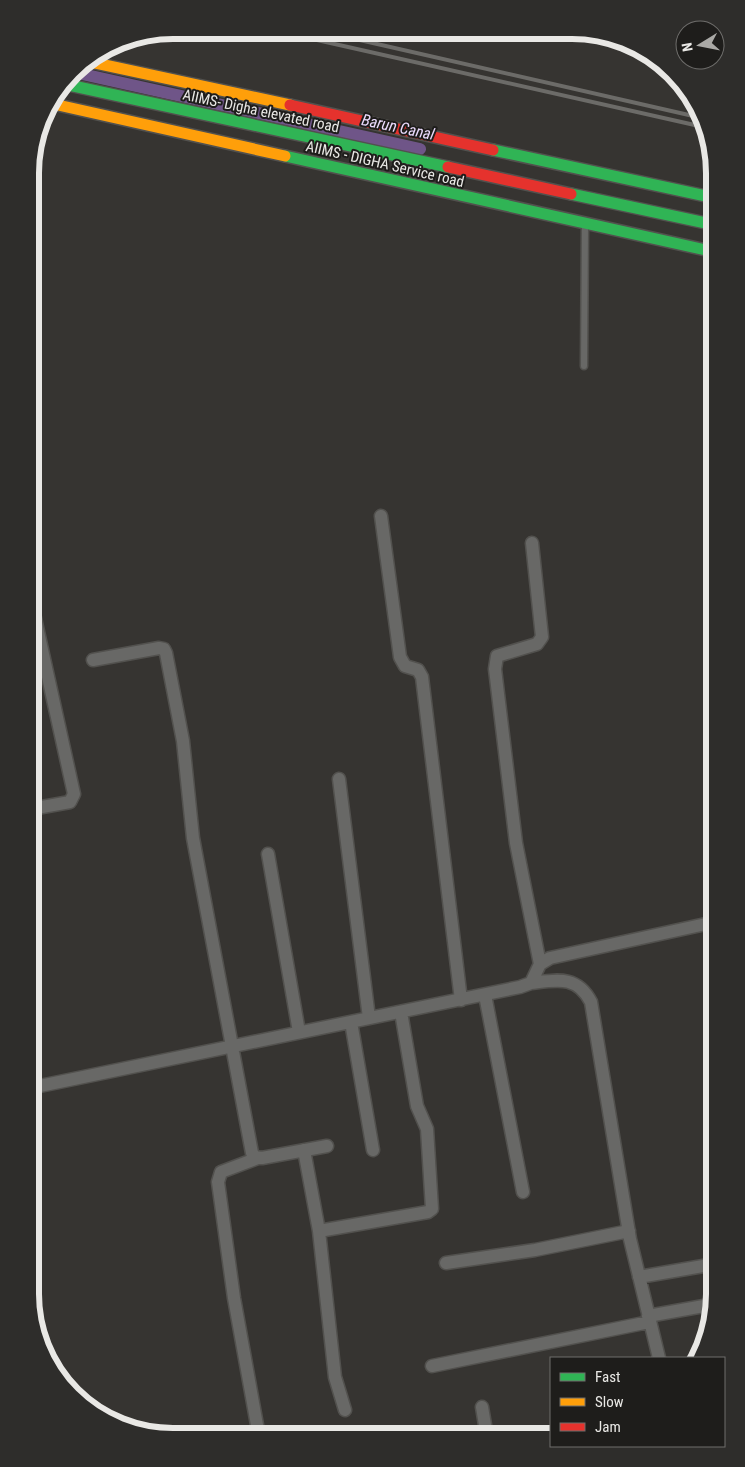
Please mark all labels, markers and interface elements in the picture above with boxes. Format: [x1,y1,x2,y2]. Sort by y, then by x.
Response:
north arrow [675,20,725,70]
text: N [679,42,696,53]
street label: AIIMS- Digha elevated road [181,86,341,136]
water label: Barun Canal [360,110,437,144]
street label: AIIMS - DIGHA Service road [304,137,466,191]
legend [550,1357,725,1447]
text: Fast [595,1368,620,1386]
text: Slow [595,1393,624,1411]
text: Jam [595,1418,621,1436]

